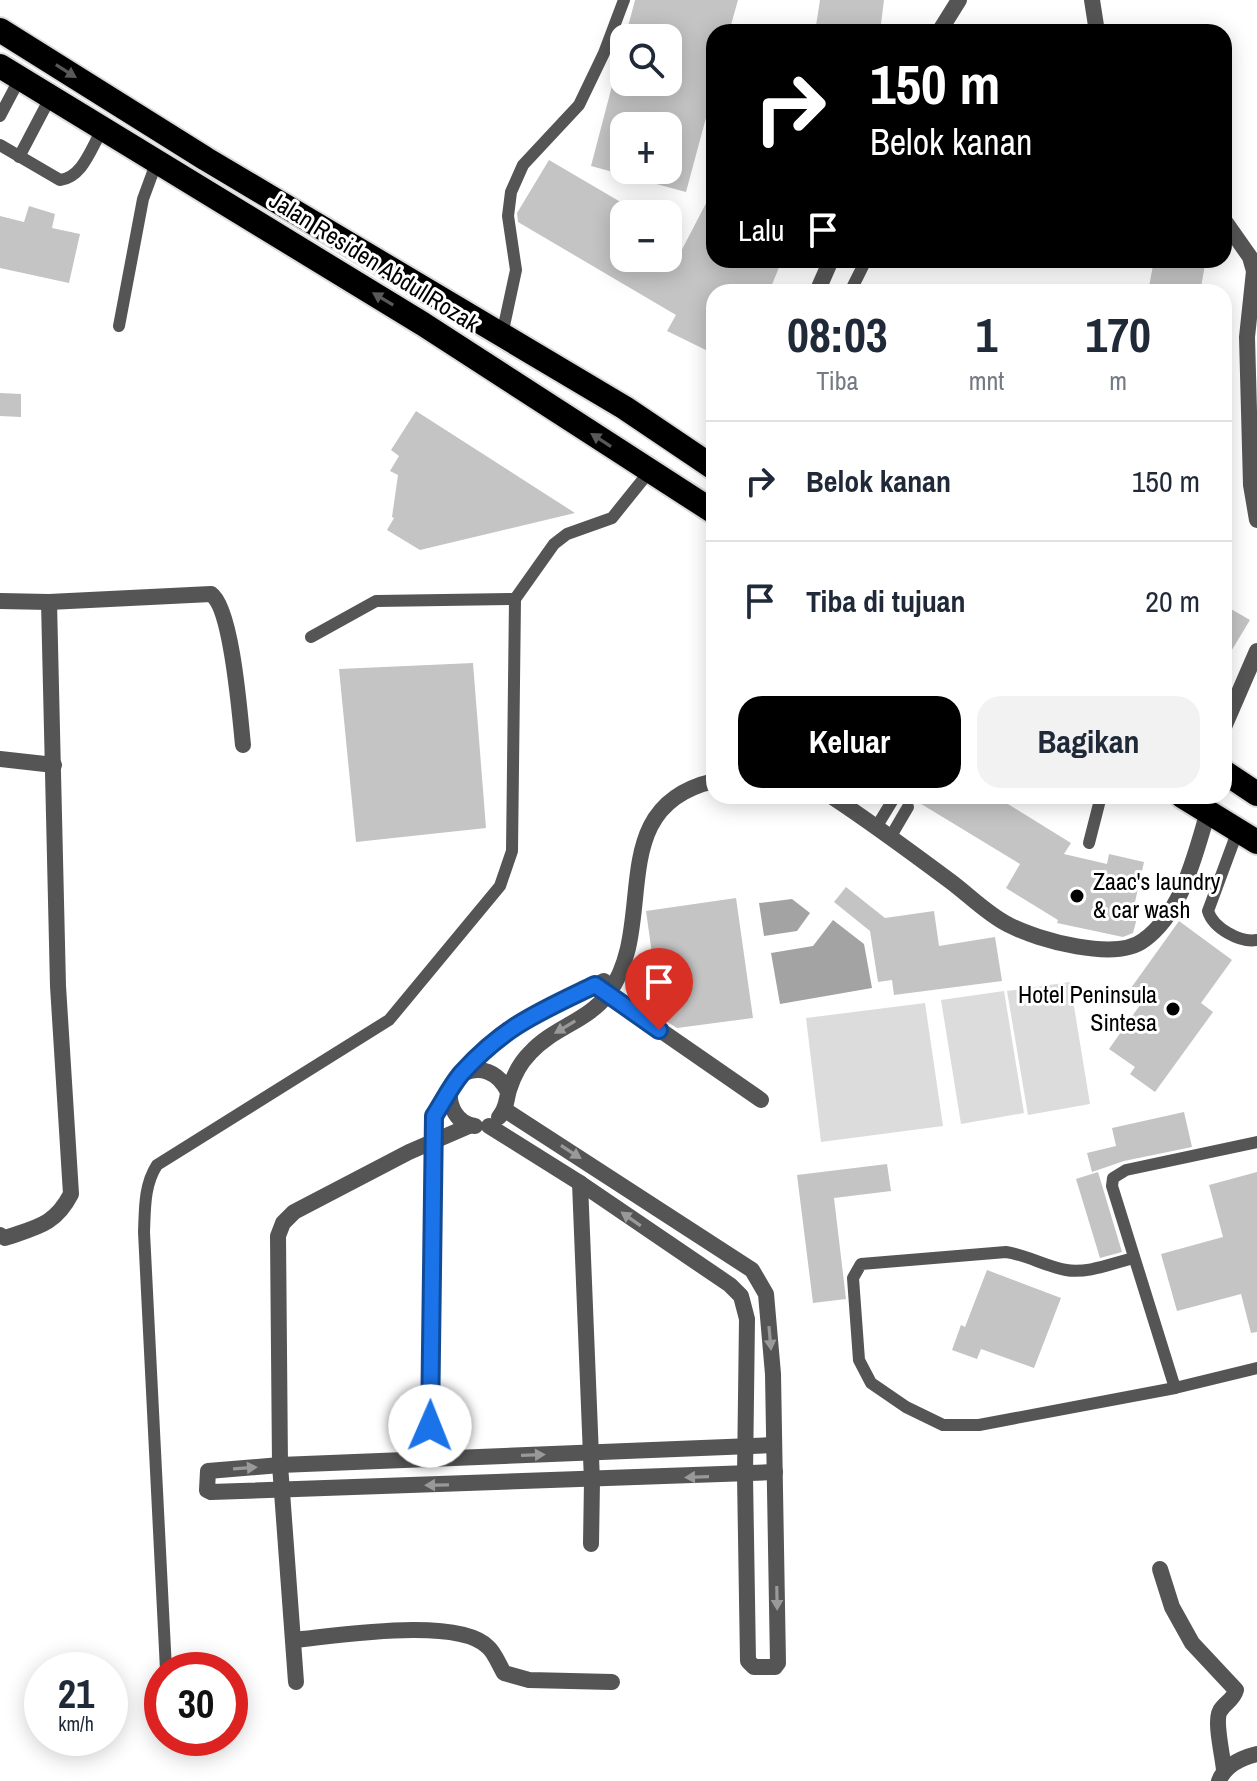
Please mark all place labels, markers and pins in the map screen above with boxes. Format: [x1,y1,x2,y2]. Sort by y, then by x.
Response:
place label: Zaac's laundry & car wash [1093,865,1221,925]
marker: Zaac's laundry & car wash [1068,887,1086,905]
pin [625,948,693,1030]
place label: Hotel Peninsula Sintesa [1018,978,1157,1038]
marker: Hotel Peninsula Sintesa [1164,1000,1182,1018]

